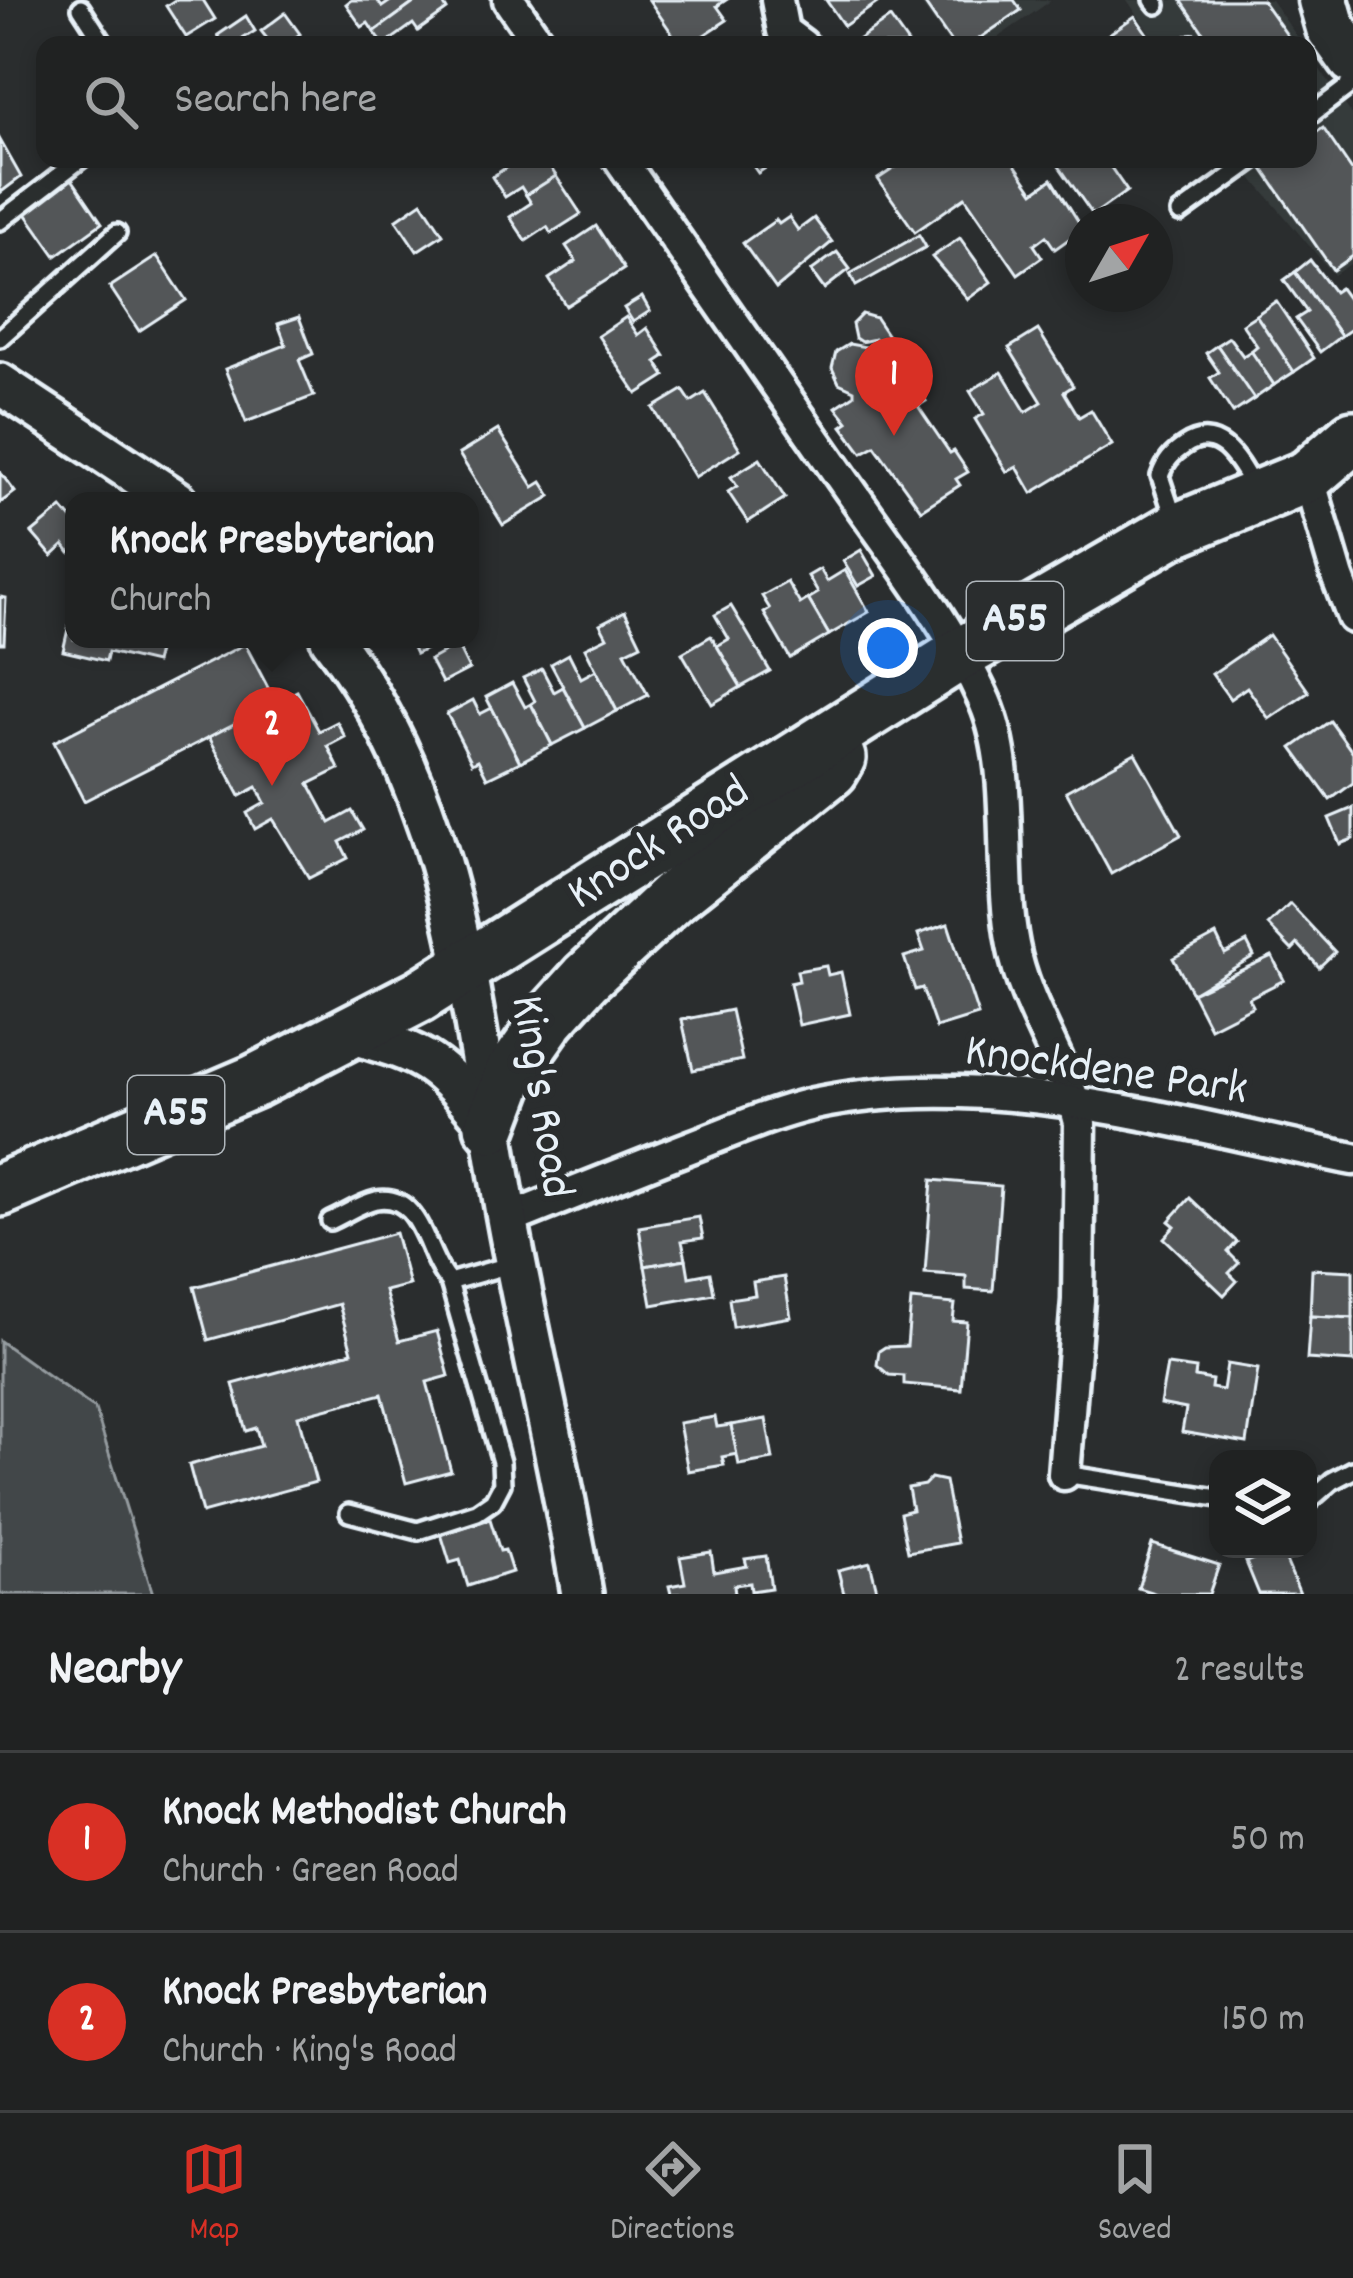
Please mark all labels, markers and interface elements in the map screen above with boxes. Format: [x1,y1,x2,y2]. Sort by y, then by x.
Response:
search box [36,36,1317,168]
icon: search [78,69,144,135]
text: Search here [174,70,377,134]
north arrow [1065,204,1173,312]
pin: 1 [855,337,933,436]
popup [65,492,479,648]
text: Knock Presbyterian [109,511,435,575]
text: Church [109,575,211,630]
road number: A55 [967,582,1063,660]
your location [858,618,918,678]
pin: 2 [233,687,311,786]
street label: Knock Road [555,760,765,930]
street label: King's Road [489,991,589,1203]
street label: Knockdene Park [960,1019,1252,1127]
road number: A55 [128,1076,224,1154]
map controls [1209,1450,1317,1558]
button: layers [1209,1450,1317,1558]
text: Nearby [48,1636,181,1708]
text: 2 results [1174,1645,1305,1700]
text: Knock Methodist Church [162,1782,567,1846]
text: 1 [83,1814,91,1869]
text: 50 m [1230,1814,1305,1869]
text: Church · Green Road [162,1846,459,1901]
text: Knock Presbyterian [162,1962,487,2026]
text: 2 [78,1994,96,2049]
text: 150 m [1221,1994,1305,2049]
text: Church · King's Road [162,2026,457,2081]
tab: Map [181,2136,247,2255]
tab: Directions [610,2136,735,2255]
tab: Saved [1098,2136,1172,2255]

